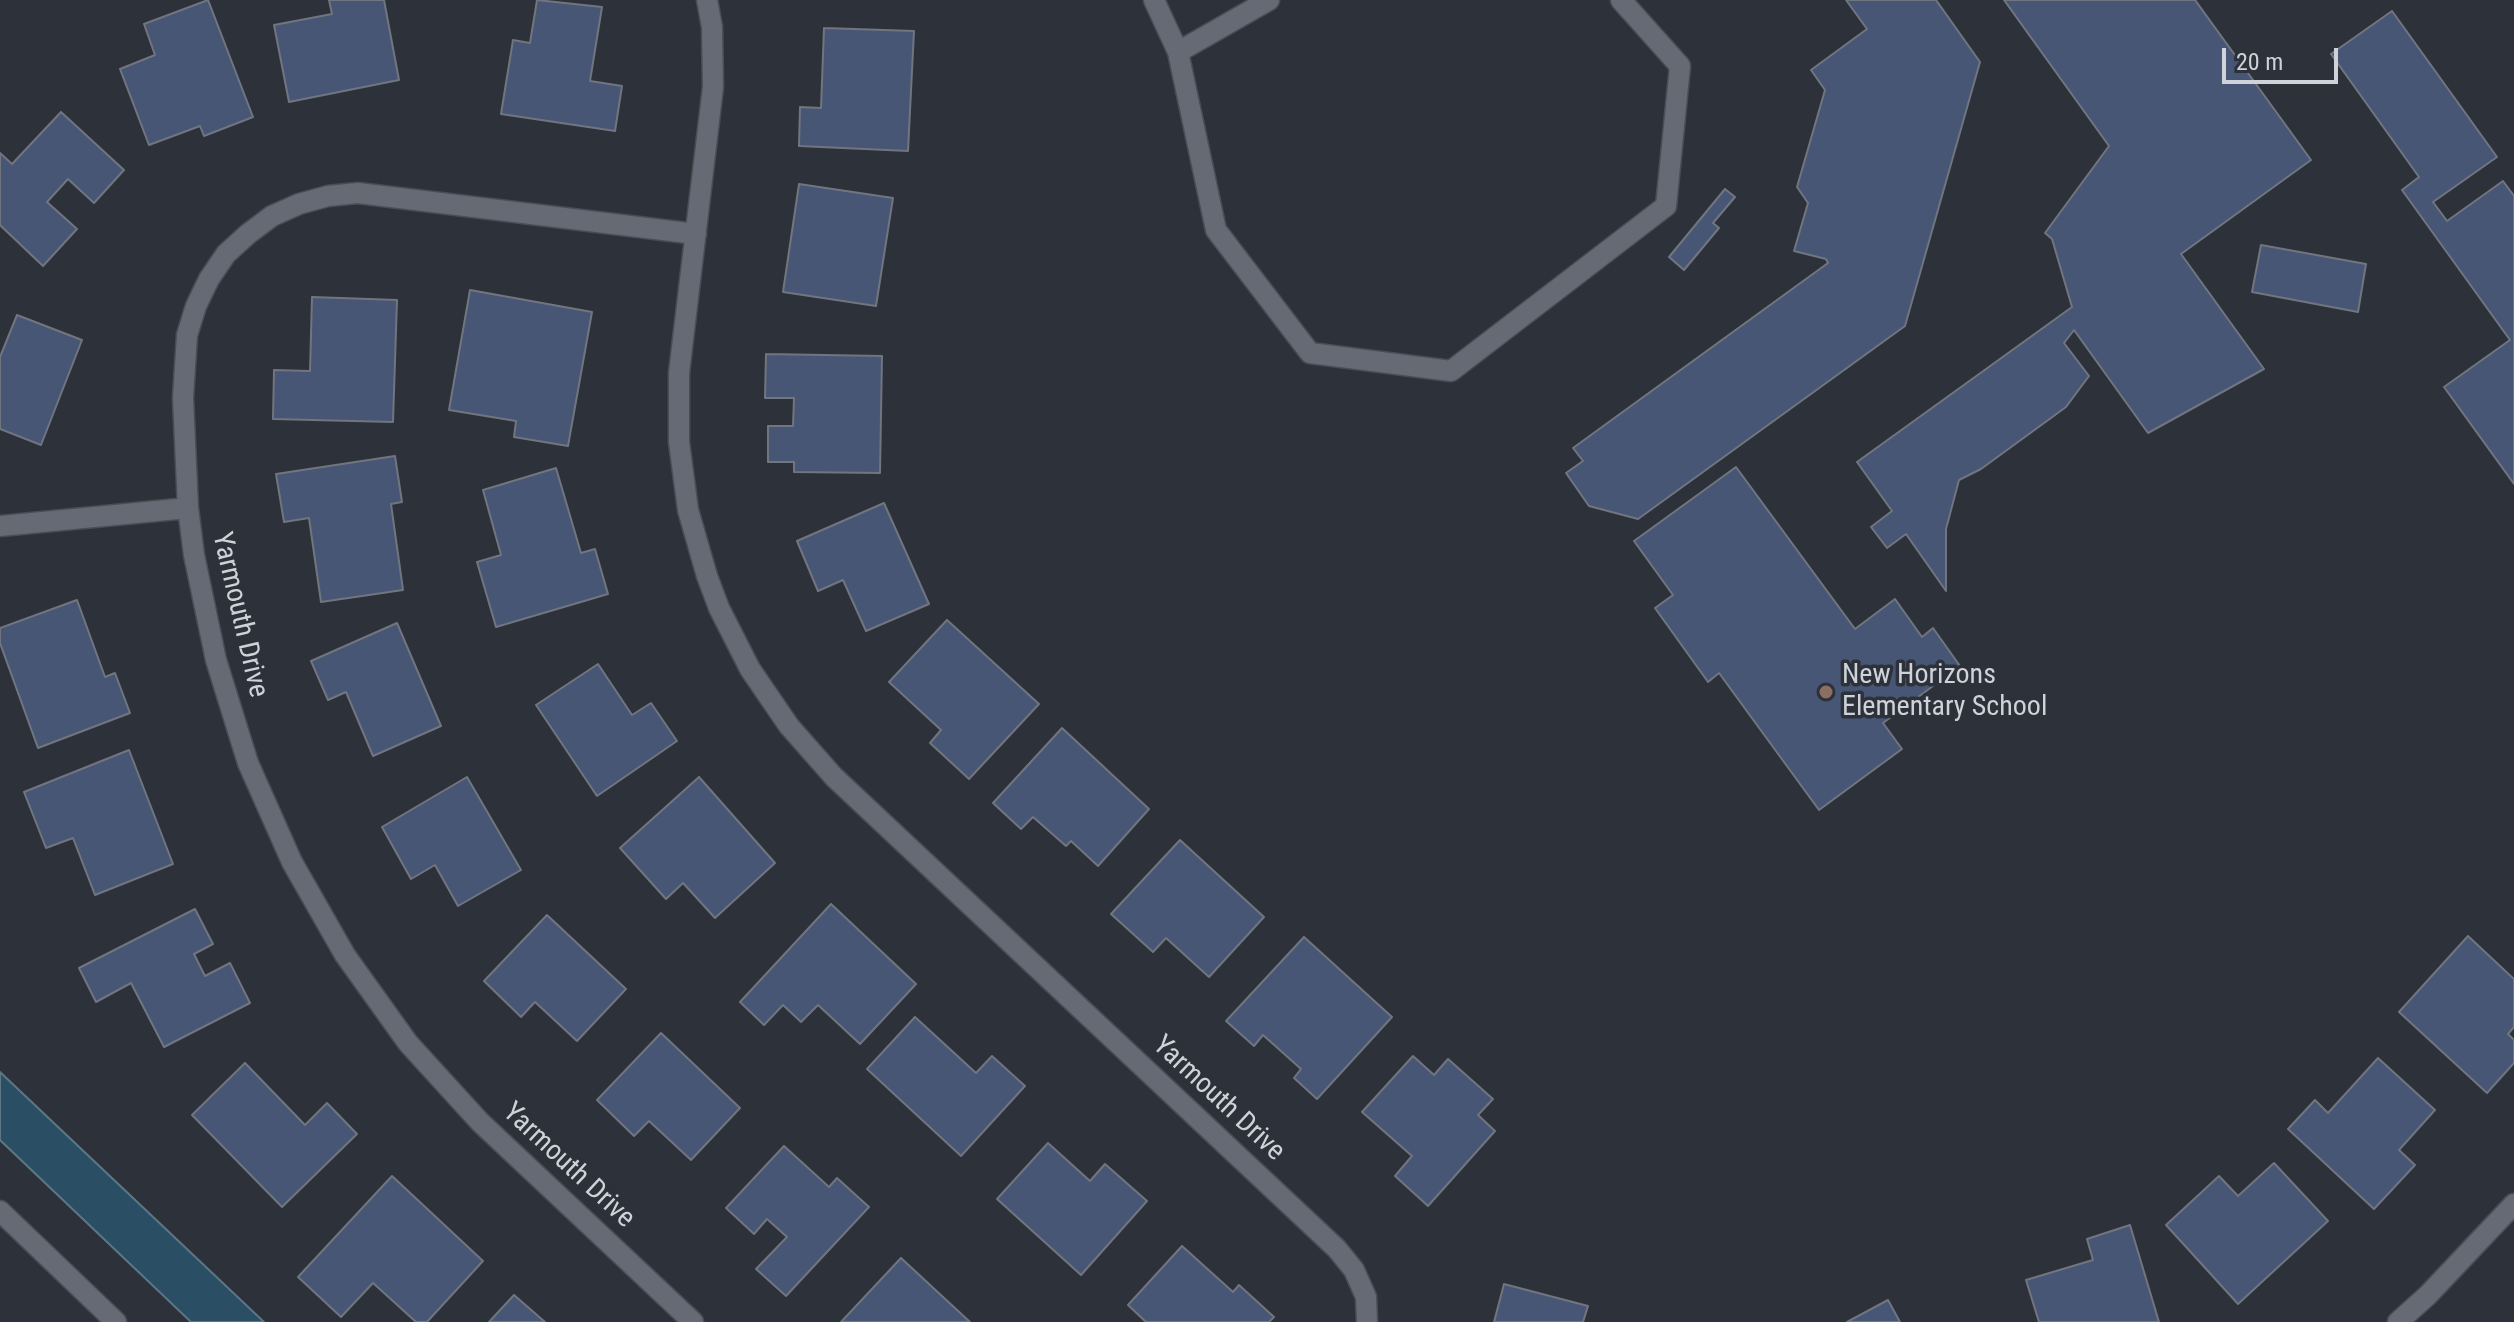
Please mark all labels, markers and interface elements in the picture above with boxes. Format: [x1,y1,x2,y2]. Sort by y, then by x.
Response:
scale bar [2226,32,2342,82]
text: 20 m [2236,48,2283,76]
street label: Yarmouth Drive [204,529,274,701]
place label: New Horizons Elementary School [1842,659,2047,725]
marker: New Horizons Elementary School [1817,683,1835,701]
street label: Yarmouth Drive [1145,1029,1291,1169]
street label: Yarmouth Drive [495,1096,641,1236]

